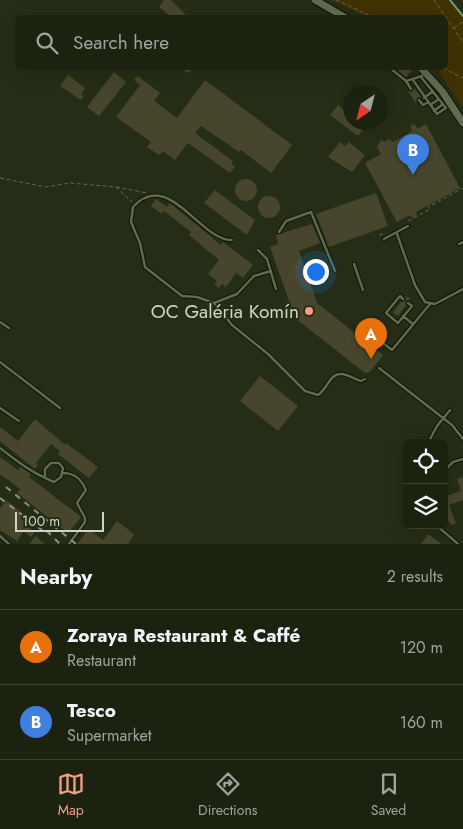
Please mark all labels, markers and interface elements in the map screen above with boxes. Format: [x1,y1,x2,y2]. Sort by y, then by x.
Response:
search box [15,15,448,70]
icon: search [33,29,61,57]
text: Search here [73,29,169,56]
north arrow [343,85,388,130]
pin: B [397,134,429,175]
your location [303,259,329,285]
place label: OC Galéria Komín [151,298,299,325]
marker: OC Galéria Komín [303,305,315,317]
pin: A [355,318,387,359]
map controls [403,439,448,529]
button: locate [403,439,448,484]
button: layers [403,484,448,529]
scale bar [15,509,104,532]
text: 100 m [22,511,60,531]
text: Nearby [20,562,92,592]
text: 2 results [387,565,443,588]
text: Zoraya Restaurant & Caffé [67,622,301,649]
text: A [30,636,42,659]
text: 120 m [400,636,443,659]
text: Restaurant [67,649,136,672]
text: Tesco [67,697,116,724]
text: B [31,711,41,734]
text: 160 m [400,711,443,734]
text: Supermarket [67,724,152,747]
tab: Map [57,770,85,820]
tab: Directions [198,770,257,820]
tab: Saved [371,770,406,820]

